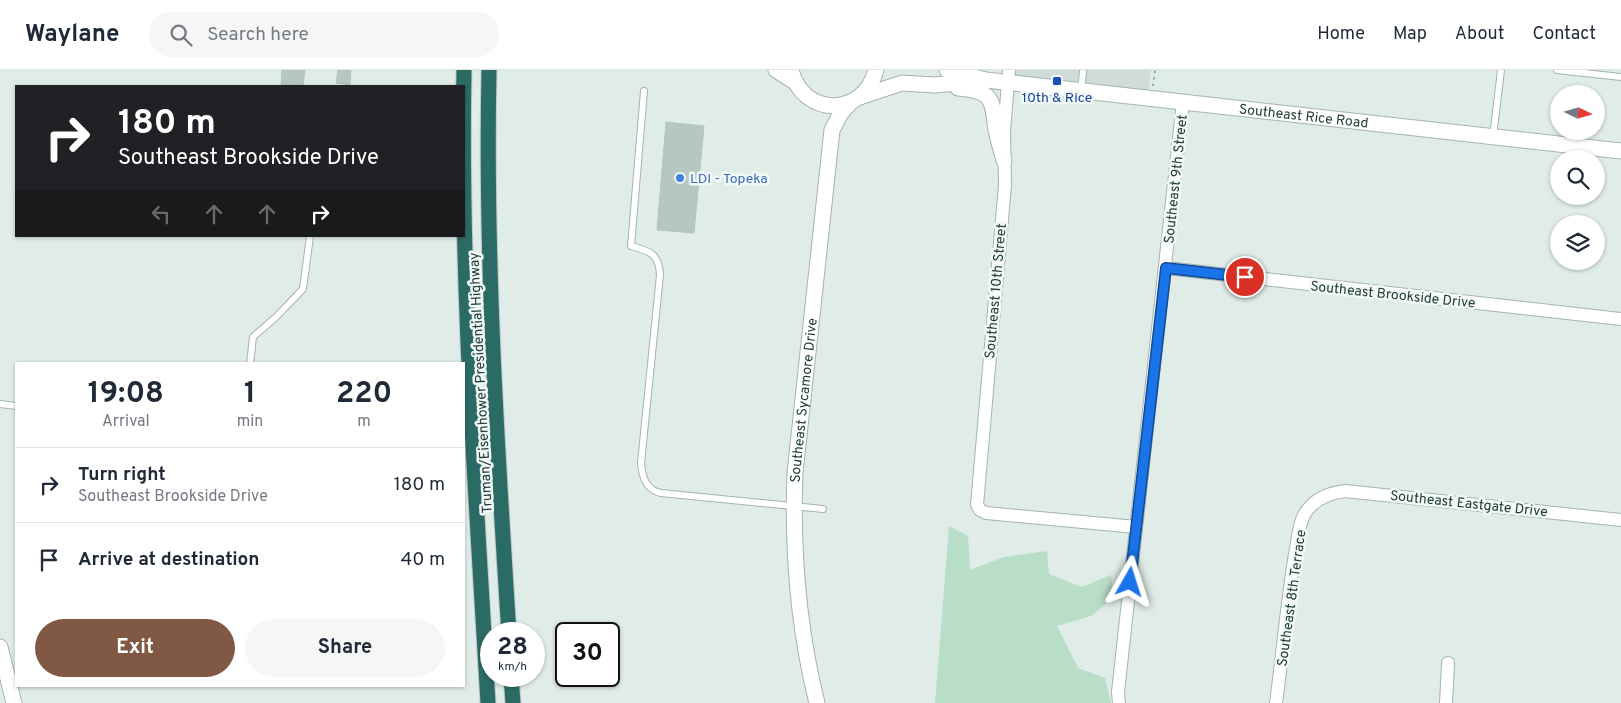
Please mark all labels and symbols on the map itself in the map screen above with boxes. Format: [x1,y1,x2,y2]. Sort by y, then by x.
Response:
marker: 10th & Rice [1051,75,1063,87]
north arrow [1550,85,1605,140]
place label: 10th & Rice [1022,90,1092,107]
street label: Southeast Rice Road [1238,101,1369,133]
street label: Southeast 9th Street [1161,114,1192,245]
place label: LDI - Topeka [690,171,768,188]
marker: LDI - Topeka [674,172,686,184]
street label: Southeast 10th Street [982,223,1011,359]
street label: Truman/Eisenhower Presidential Highway [466,252,497,514]
pin [1224,256,1266,298]
street label: Southeast Brookside Drive [1309,278,1476,313]
street label: Southeast Sycamore Drive [788,317,822,483]
street label: Southeast Eastgate Drive [1389,488,1548,521]
street label: Southeast 8th Terrace [1274,529,1311,668]
position arrow [1103,555,1155,607]
speed limit sign: 30 [555,622,620,687]

